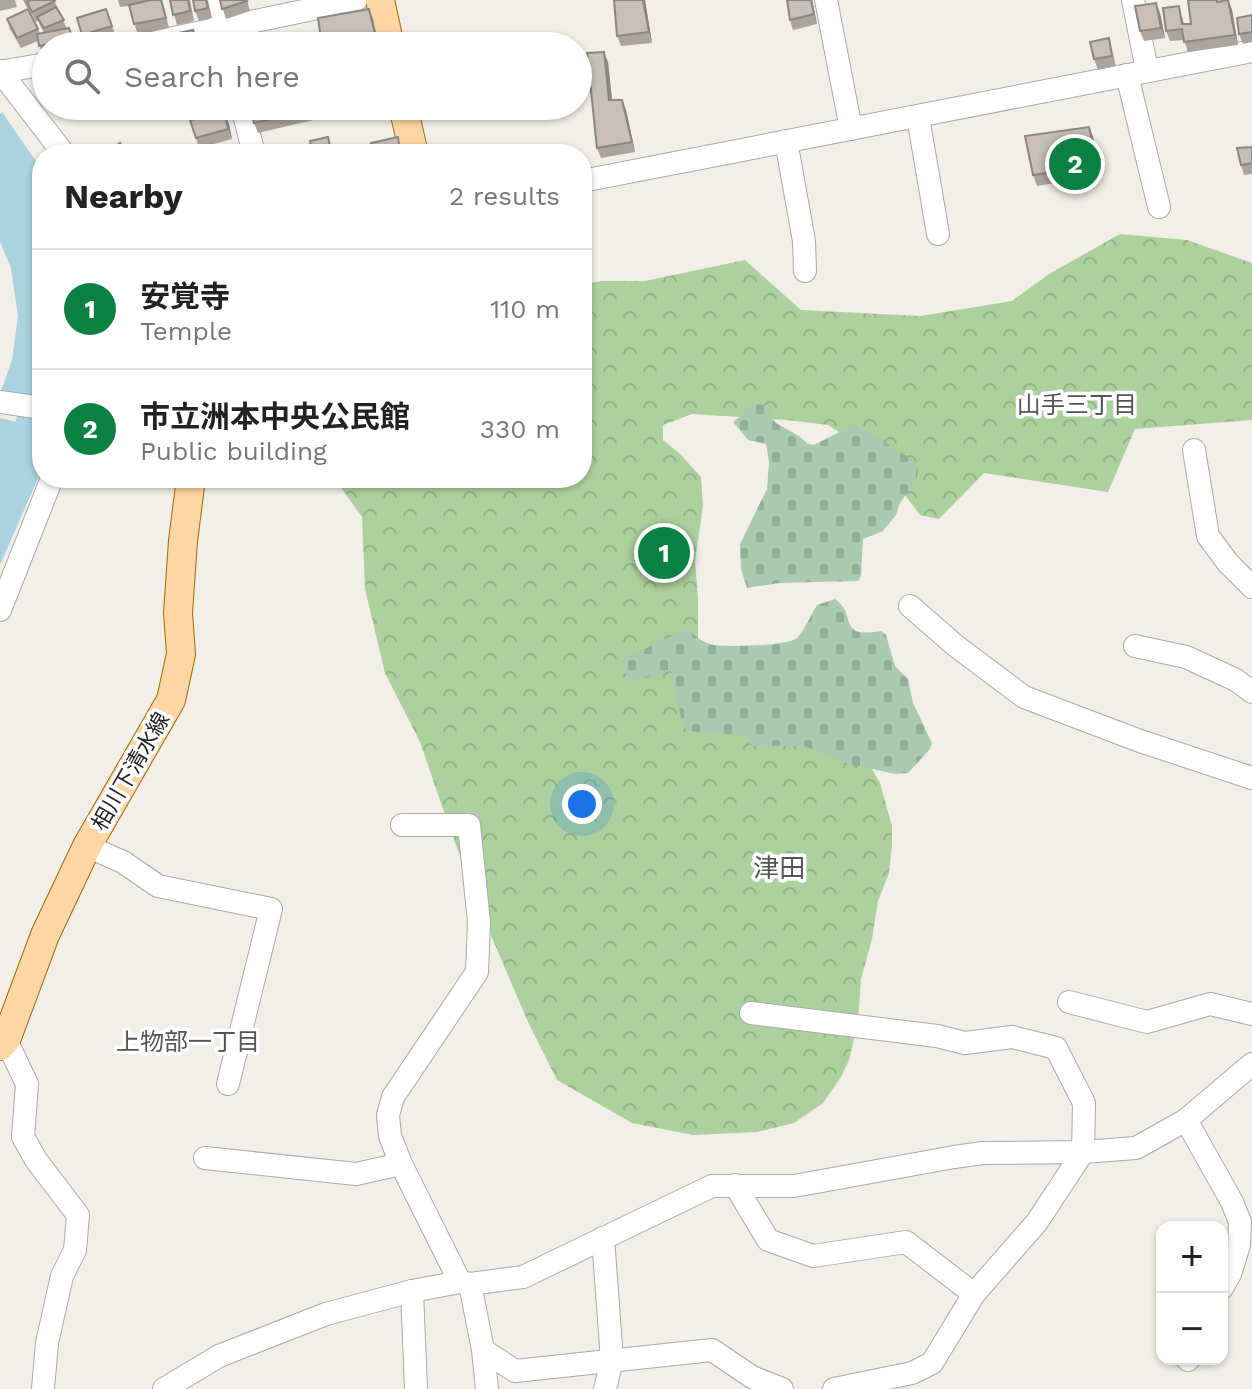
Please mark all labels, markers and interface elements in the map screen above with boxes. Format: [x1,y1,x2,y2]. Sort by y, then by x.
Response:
search box [32,32,592,120]
icon: search [60,54,104,98]
text: Search here [124,59,300,94]
pin: 2 [1049,134,1101,194]
text: Nearby [64,176,183,216]
text: 2 results [449,181,560,211]
text: 安覚寺 [140,279,230,314]
text: 1 [84,294,96,324]
text: 110 m [490,294,560,324]
text: Temple [140,316,232,346]
district label: 山手三丁目 [1017,391,1137,419]
text: 市立洲本中央公民館 [140,399,410,434]
text: 2 [82,414,98,444]
text: 330 m [480,414,560,444]
text: Public building [140,436,327,466]
pin: 1 [638,523,690,583]
street label: 相川下清水線 [87,708,174,835]
your location [562,784,602,824]
district label: 津田 [753,853,805,883]
district label: 上物部一丁目 [116,1028,260,1056]
map controls [1156,1221,1228,1365]
button: + [1156,1221,1228,1293]
button: − [1156,1293,1228,1365]

